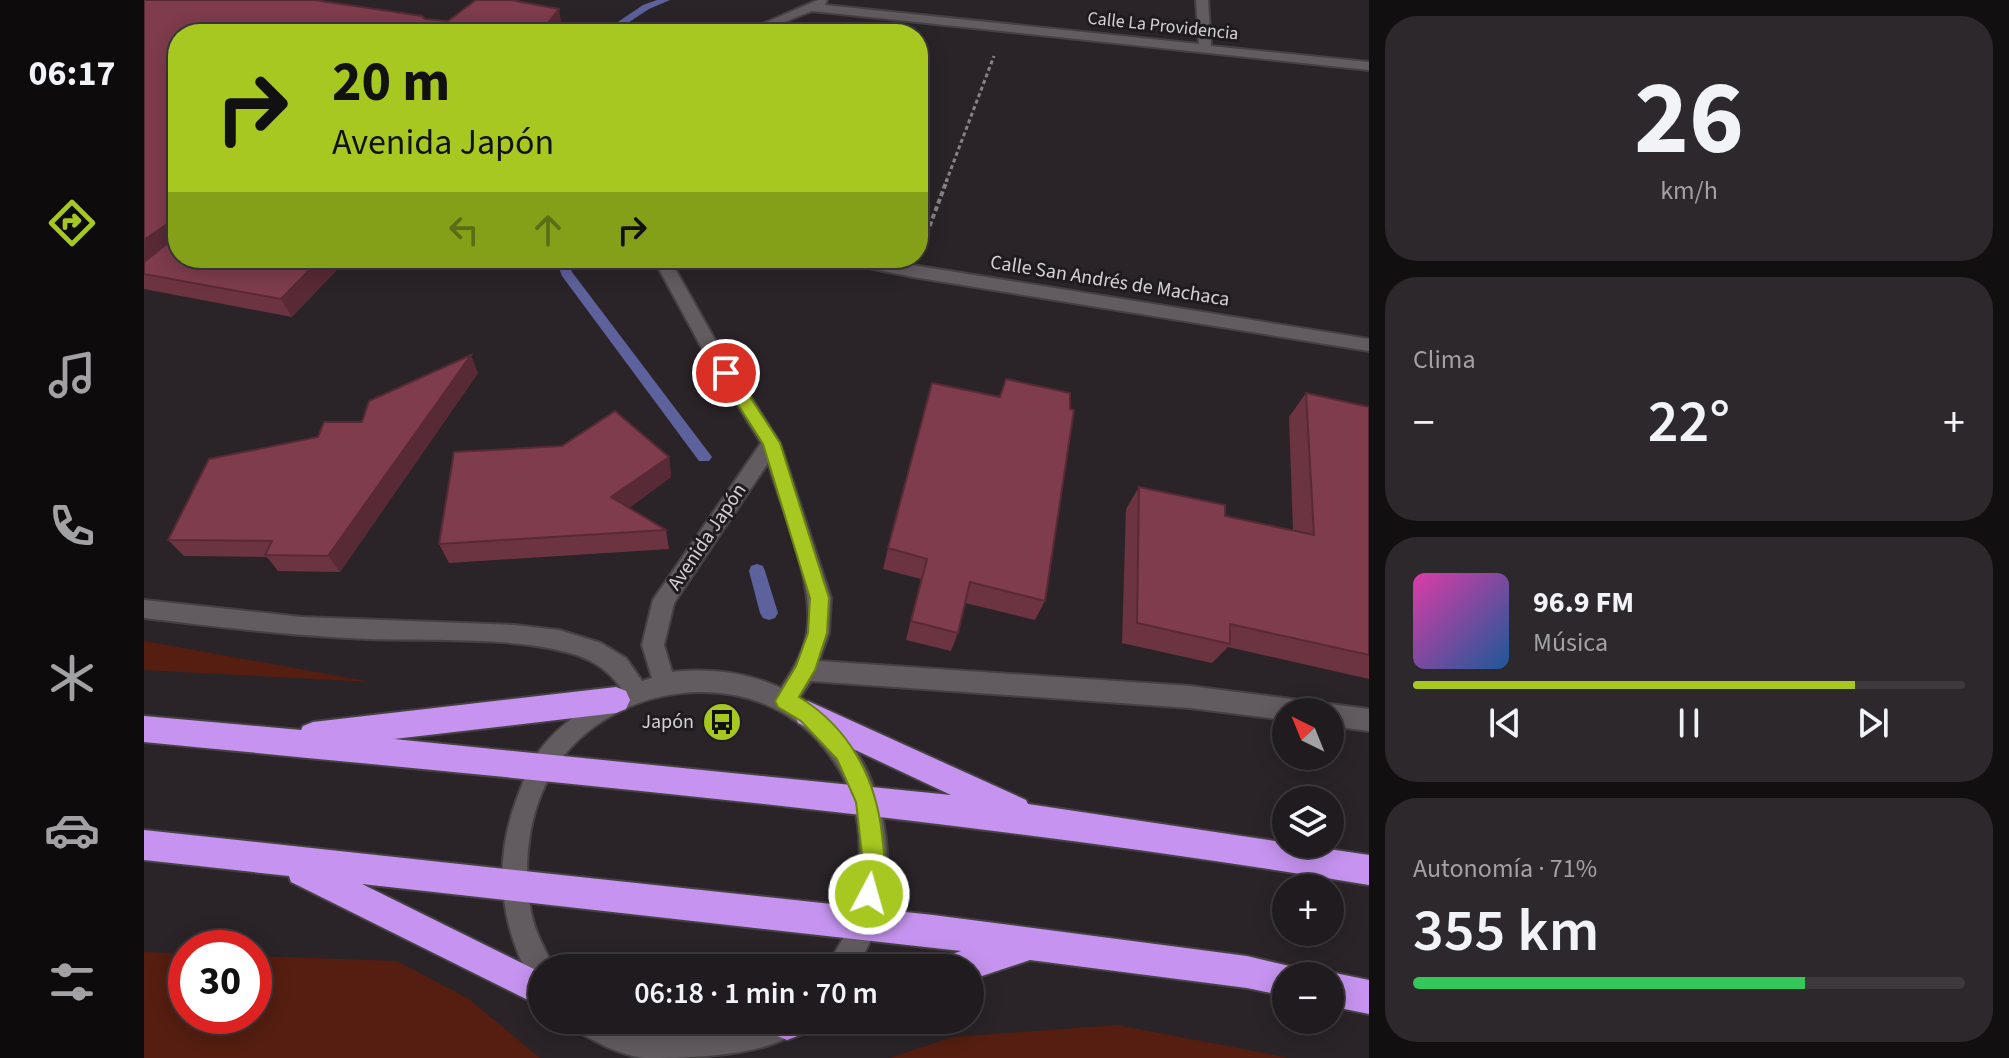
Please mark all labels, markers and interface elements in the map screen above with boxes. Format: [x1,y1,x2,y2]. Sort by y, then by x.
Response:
street label: Calle La Providencia [1086,6,1240,46]
text: 20 m [332,43,450,122]
text: 26 [1634,46,1744,194]
text: 06:17 [29,48,115,99]
icon: right [200,56,304,160]
text: Avenida Japón [332,117,554,168]
text: km/h [1660,172,1718,209]
icon: directions [44,195,100,251]
icon: left [442,208,486,252]
icon: ahead [526,208,570,252]
icon: right [610,208,654,252]
street label: Calle San Andrés de Machaca [988,248,1232,314]
pin [692,339,760,407]
text: Clima [1413,341,1476,378]
icon: music [44,347,100,403]
icon: arrive [704,351,748,395]
text: 22° [1648,380,1730,465]
text: − [1413,392,1435,455]
text: + [1943,392,1965,455]
street label: Avenida Japón [661,478,753,596]
icon: phone [44,498,100,554]
text: 96.9 FM [1533,581,1634,624]
text: Música [1533,624,1608,661]
icon: climate [44,650,100,706]
north arrow [1272,698,1344,770]
map controls [1272,698,1344,1034]
bus stop icon: Japón [701,701,743,743]
icon: previous [1483,701,1527,745]
icon: pause [1667,701,1711,745]
icon: next [1851,701,1895,745]
place label: Japón [641,708,694,736]
button: layers [1272,786,1344,858]
icon: car [44,802,100,858]
text: Autonomía · 71% [1413,850,1597,887]
position arrow [827,852,911,936]
button: + [1272,874,1344,946]
text: 355 km [1413,889,1599,974]
speed limit sign: 30 [168,930,272,1034]
icon: filters [44,954,100,1010]
button: − [1272,962,1344,1034]
text: 06:18 · 1 min · 70 m [634,972,878,1015]

